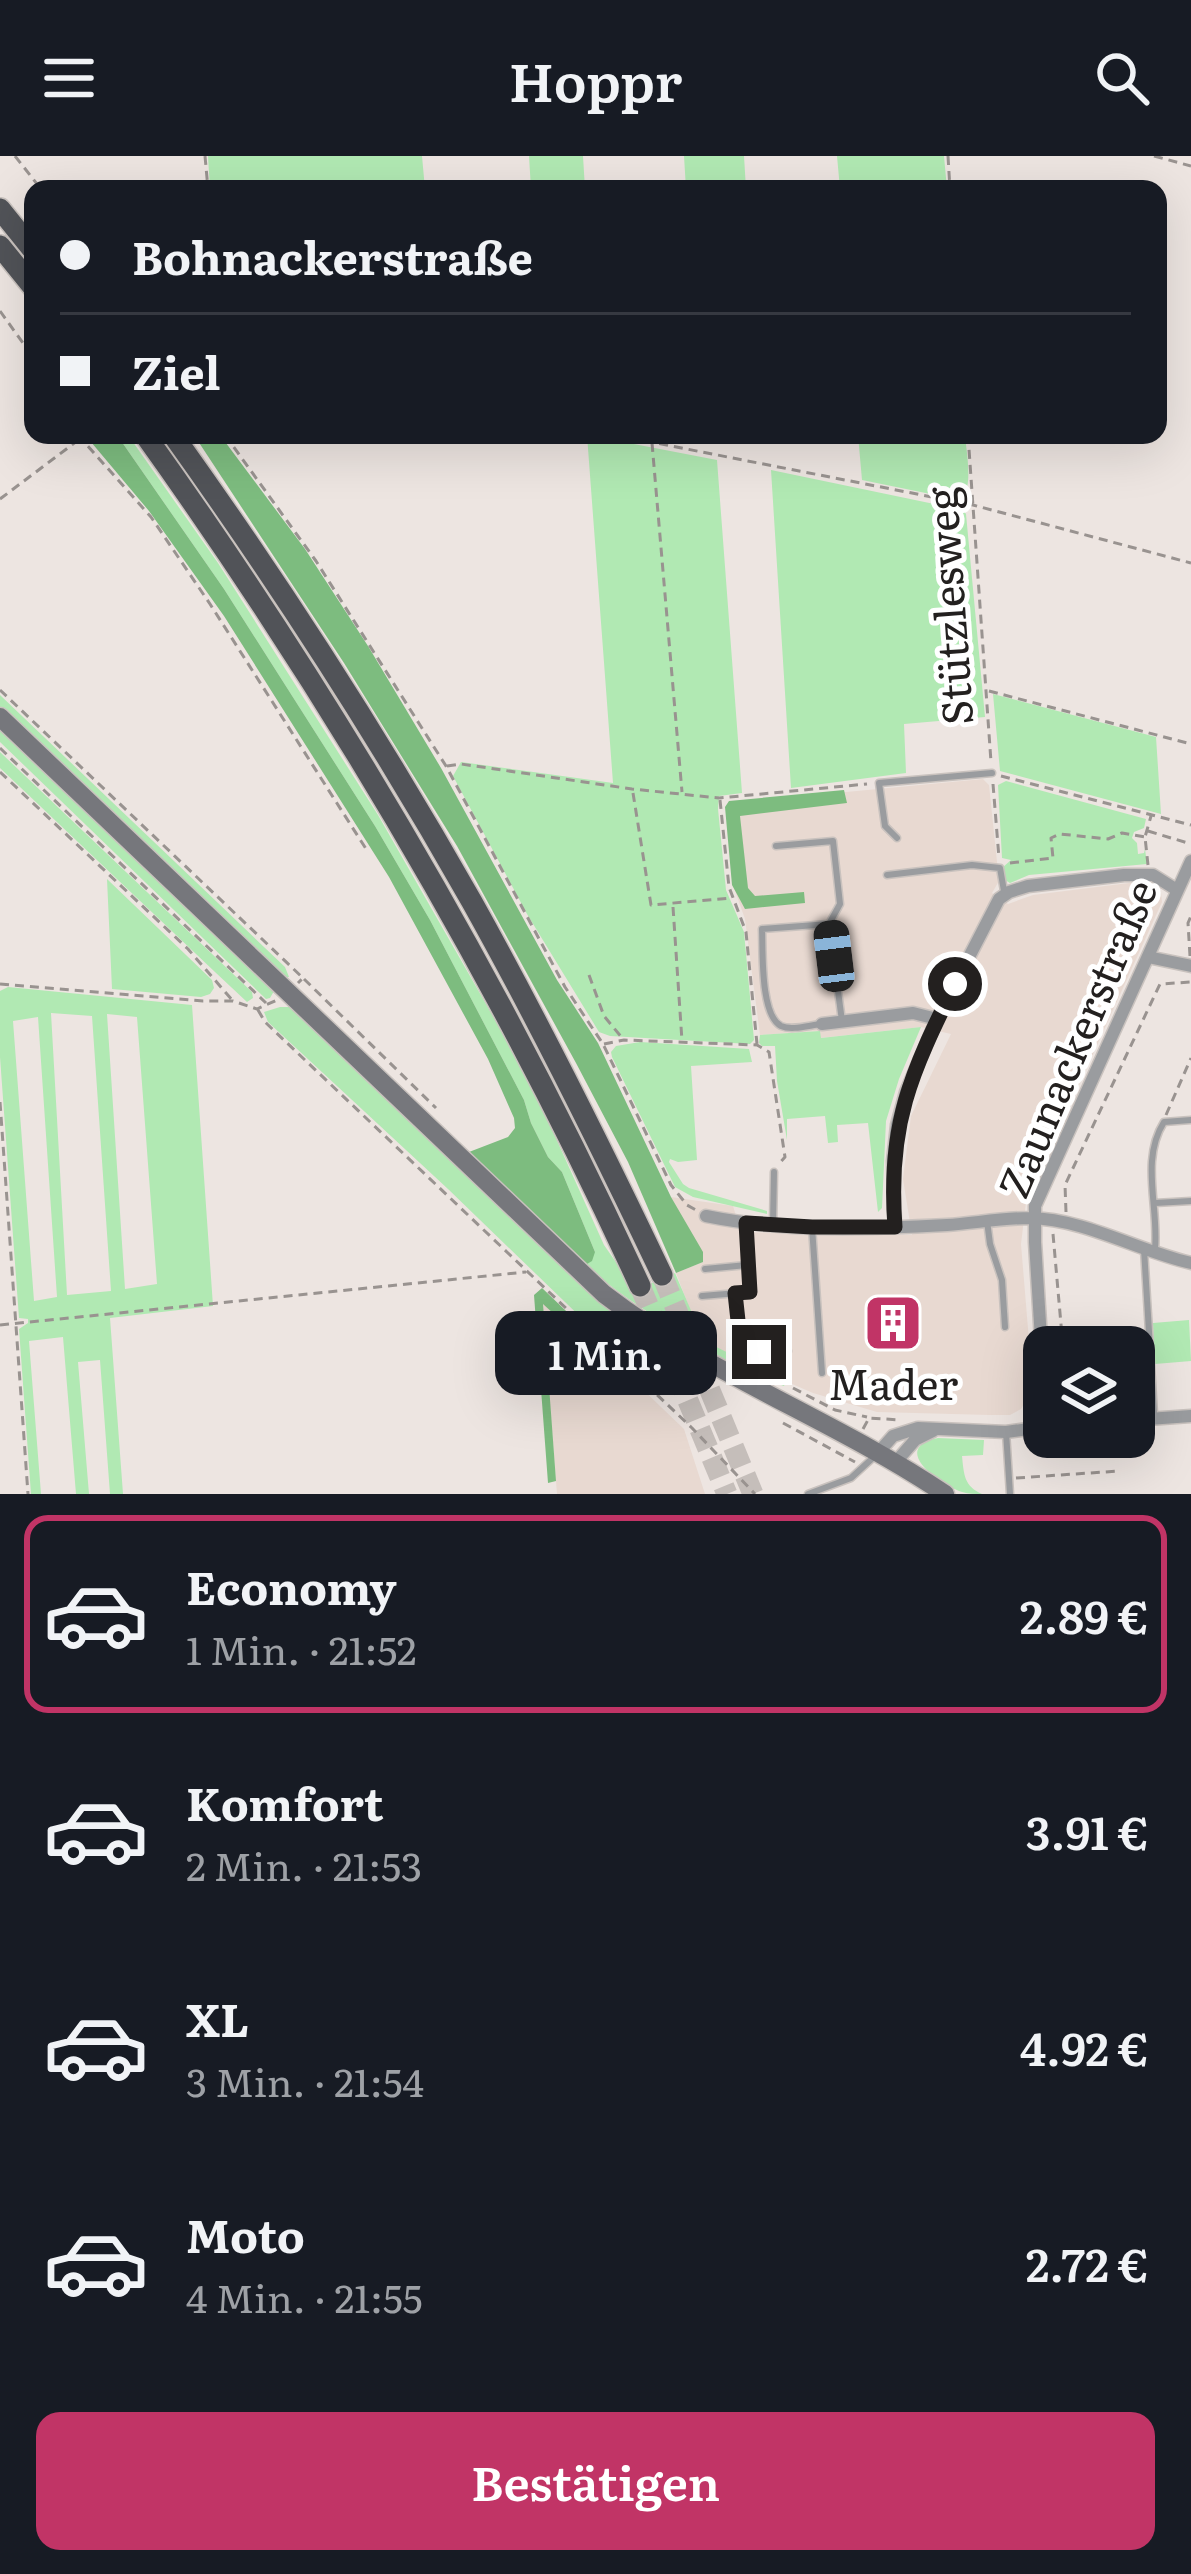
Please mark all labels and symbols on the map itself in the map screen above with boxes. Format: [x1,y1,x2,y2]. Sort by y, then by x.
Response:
street label: Stützlesweg [908,485,986,727]
street label: Zaunackerstraße [980,869,1170,1207]
car [812,918,856,994]
route start [928,957,982,1011]
building icon: Mader [862,1292,924,1354]
callout: 1 Min. [495,1310,717,1394]
route end [732,1325,786,1379]
place label: Mader [828,1351,958,1413]

